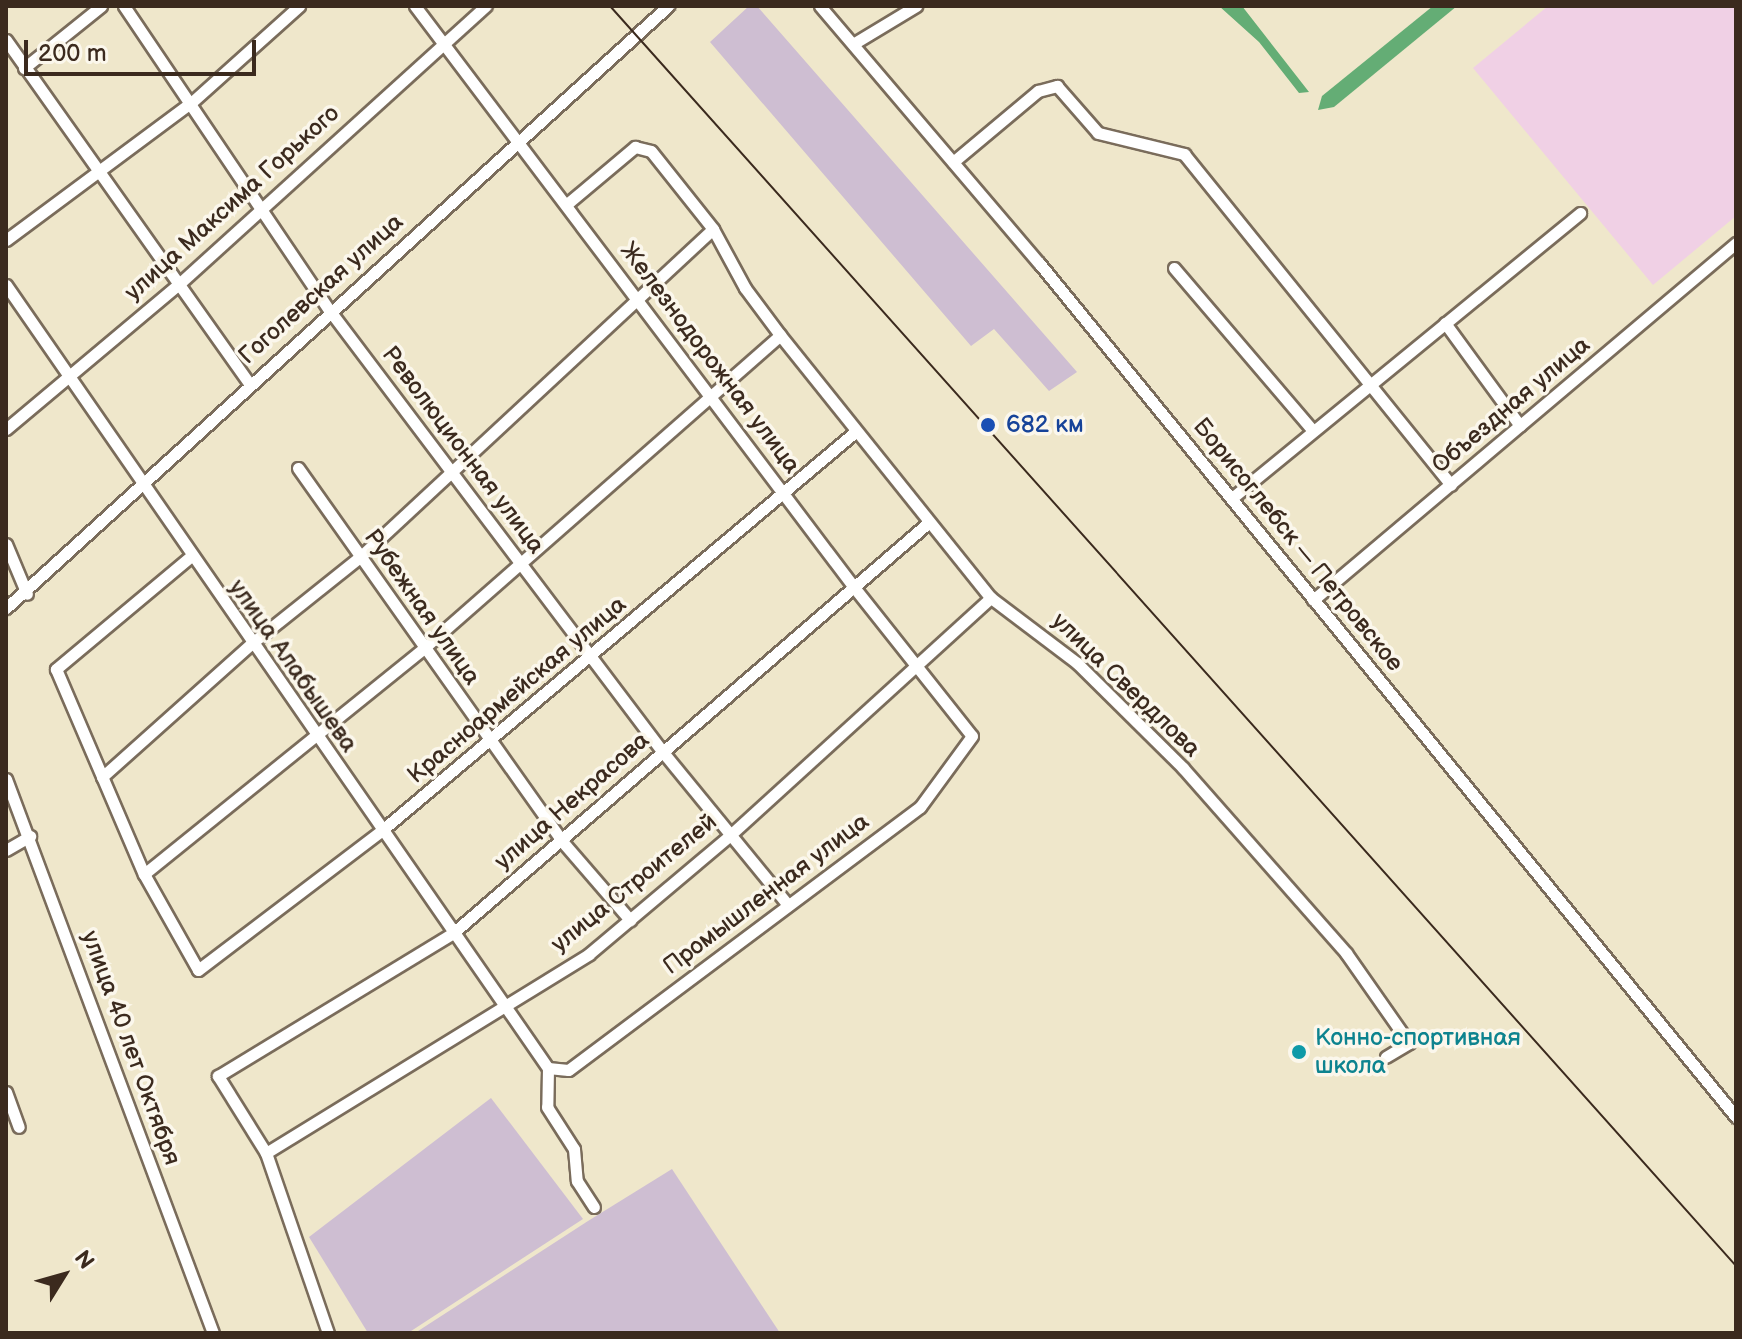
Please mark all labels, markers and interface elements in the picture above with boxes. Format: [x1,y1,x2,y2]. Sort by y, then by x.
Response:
scale bar [28,24,260,74]
text: 200 m [38,39,107,68]
street label: улица Максима Горького [119,99,345,307]
street label: Гоголевская улица [233,208,409,370]
street label: Железнодорожная улица [614,237,806,479]
street label: Объездная улица [1426,331,1596,479]
street label: Революционная улица [376,341,550,559]
place label: 682 км [1006,411,1084,439]
street label: Борисоглебск — Петровское [1186,412,1410,678]
marker: 682 км [977,414,999,436]
street label: Рубежная улица [358,524,486,690]
street label: улица Алабышева [223,574,363,758]
street label: Красноармейская улица [402,590,632,790]
street label: улица Свердлова [1046,607,1206,763]
street label: улица Некрасова [489,726,655,876]
street label: улица Строителей [545,807,723,959]
street label: Промышленная улица [657,807,875,981]
street label: улица 40 лет Октября [75,927,187,1169]
place label: Конно-спортивная школа [1315,1024,1521,1080]
marker: Конно-спортивная школа [1290,1043,1308,1061]
north arrow [24,1235,104,1315]
text: N [68,1246,99,1275]

